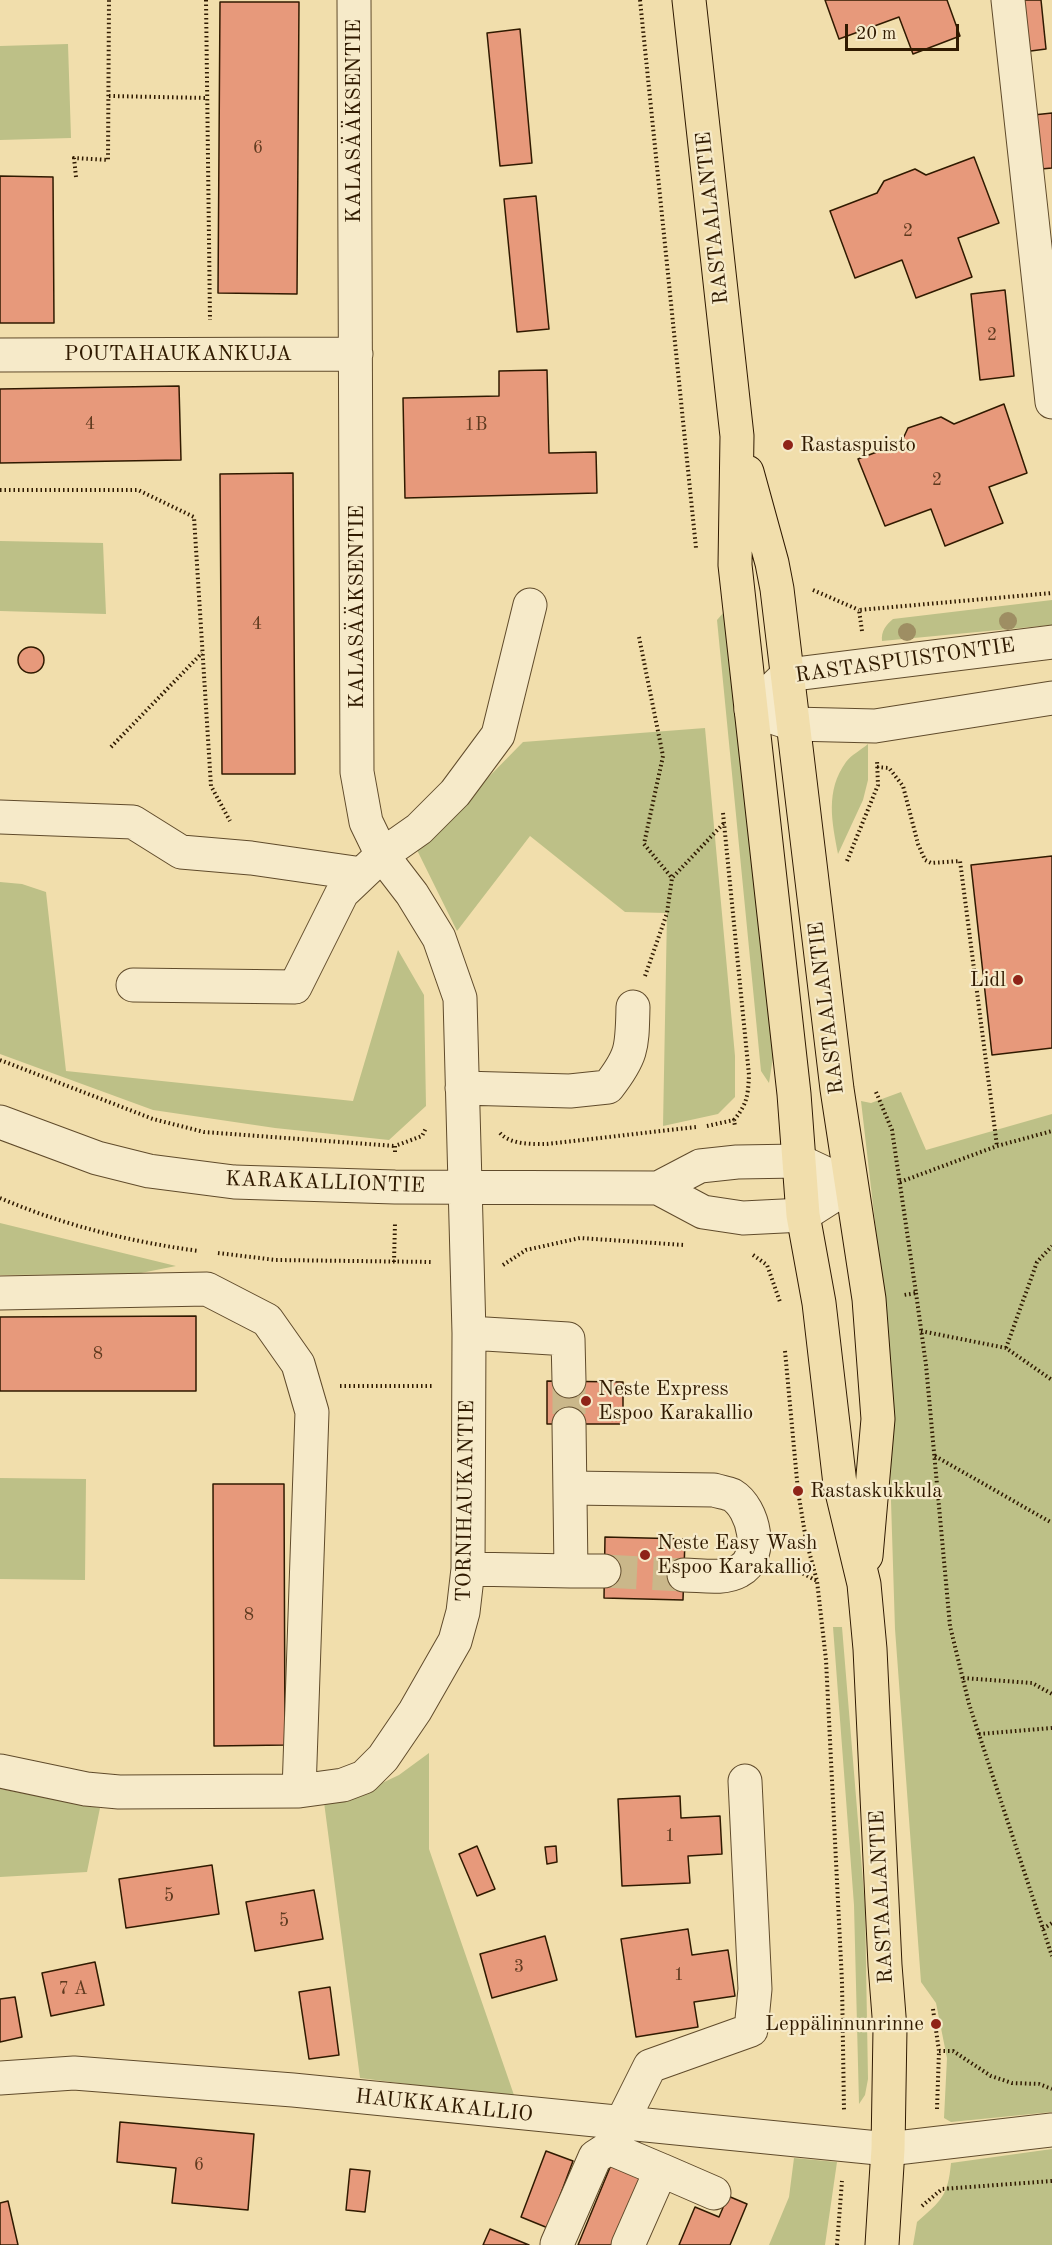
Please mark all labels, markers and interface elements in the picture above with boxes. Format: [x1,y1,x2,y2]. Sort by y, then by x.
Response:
scale bar [848,12,962,50]
street label: KALASÄÄKSENTIE [341,19,367,223]
text: 20 m [856,25,896,43]
street label: RASTAALANTIE [691,130,735,306]
house number: 6 [253,137,263,159]
house number: 2 [903,220,913,242]
house number: 2 [987,324,997,346]
street label: POUTAHAUKANKUJA [64,341,292,367]
house number: 4 [85,413,95,435]
house number: 1B [465,414,487,436]
place label: Rastaspuisto [800,432,916,458]
marker: Rastaspuisto [781,438,795,452]
house number: 2 [932,469,942,491]
street label: KALASÄÄKSENTIE [344,505,370,709]
house number: 4 [252,613,262,635]
street label: RASTASPUISTONTIE [794,633,1016,689]
street label: RASTAALANTIE [804,920,850,1096]
place label: Lidl [970,967,1006,993]
marker: Lidl [1011,973,1025,987]
street label: KARAKALLIONTIE [225,1167,425,1199]
house number: 8 [93,1343,103,1365]
place label: Neste Express Espoo Karakallio [598,1376,753,1426]
marker: Neste Express Espoo Karakallio [579,1394,593,1408]
street label: TORNIHAUKANTIE [452,1400,480,1602]
place label: Rastaskukkula [810,1478,943,1504]
marker: Rastaskukkula [791,1484,805,1498]
place label: Neste Easy Wash Espoo Karakallio [657,1530,817,1580]
marker: Neste Easy Wash Espoo Karakallio [638,1548,652,1562]
house number: 8 [244,1604,254,1626]
street label: RASTAALANTIE [865,1810,899,1984]
house number: 1 [665,1825,675,1847]
house number: 5 [164,1885,174,1907]
house number: 5 [279,1910,289,1932]
house number: 3 [514,1956,524,1978]
house number: 1 [674,1964,684,1986]
house number: 7 A [58,1978,88,2000]
place label: Leppälinnunrinne [765,2011,924,2037]
marker: Leppälinnunrinne [929,2017,943,2031]
street label: HAUKKAKALLIO [354,2084,534,2128]
house number: 6 [194,2154,204,2176]

